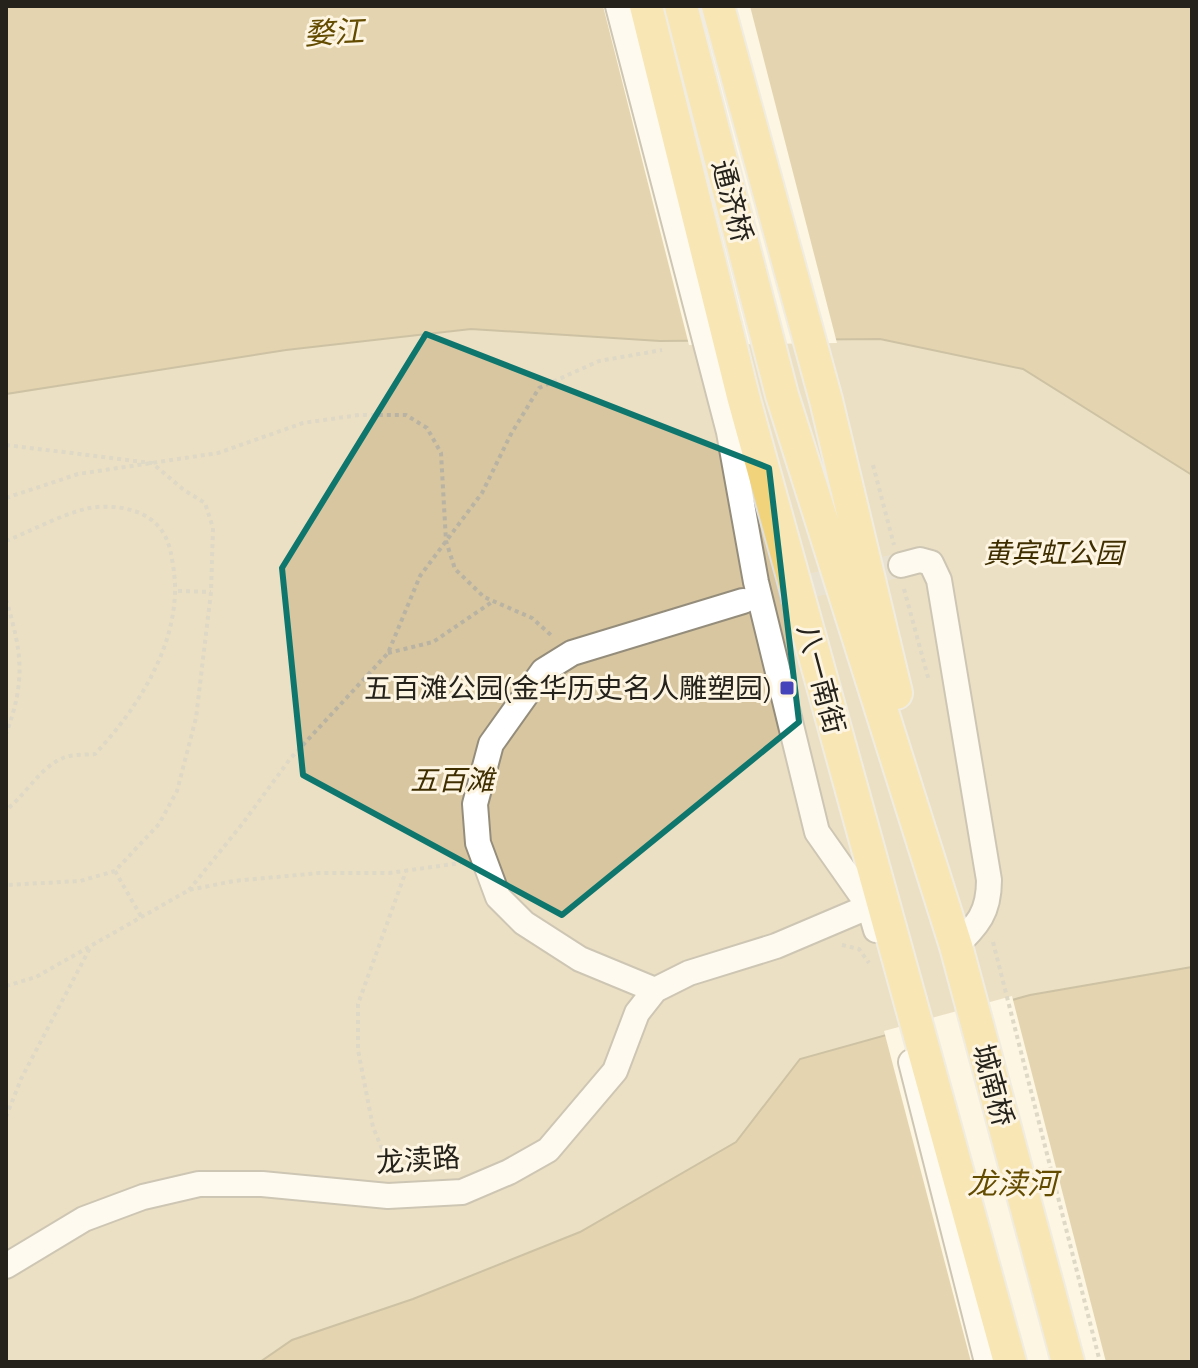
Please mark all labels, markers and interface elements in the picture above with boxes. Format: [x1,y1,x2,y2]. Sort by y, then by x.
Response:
water label: 婺江 [303,13,368,53]
street label: 通济桥 [705,156,759,246]
park label: 黄宾虹公园 [983,537,1127,570]
street label: 八一南街 [791,621,851,737]
place label: 五百滩公园(金华历史名人雕塑园) [364,672,771,705]
marker: 五百滩公园(金华历史名人雕塑园) [778,679,796,697]
park label: 五百滩 [410,764,497,797]
street label: 城南桥 [966,1040,1020,1130]
street label: 龙渎路 [375,1141,461,1179]
water label: 龙渎河 [967,1166,1062,1202]

